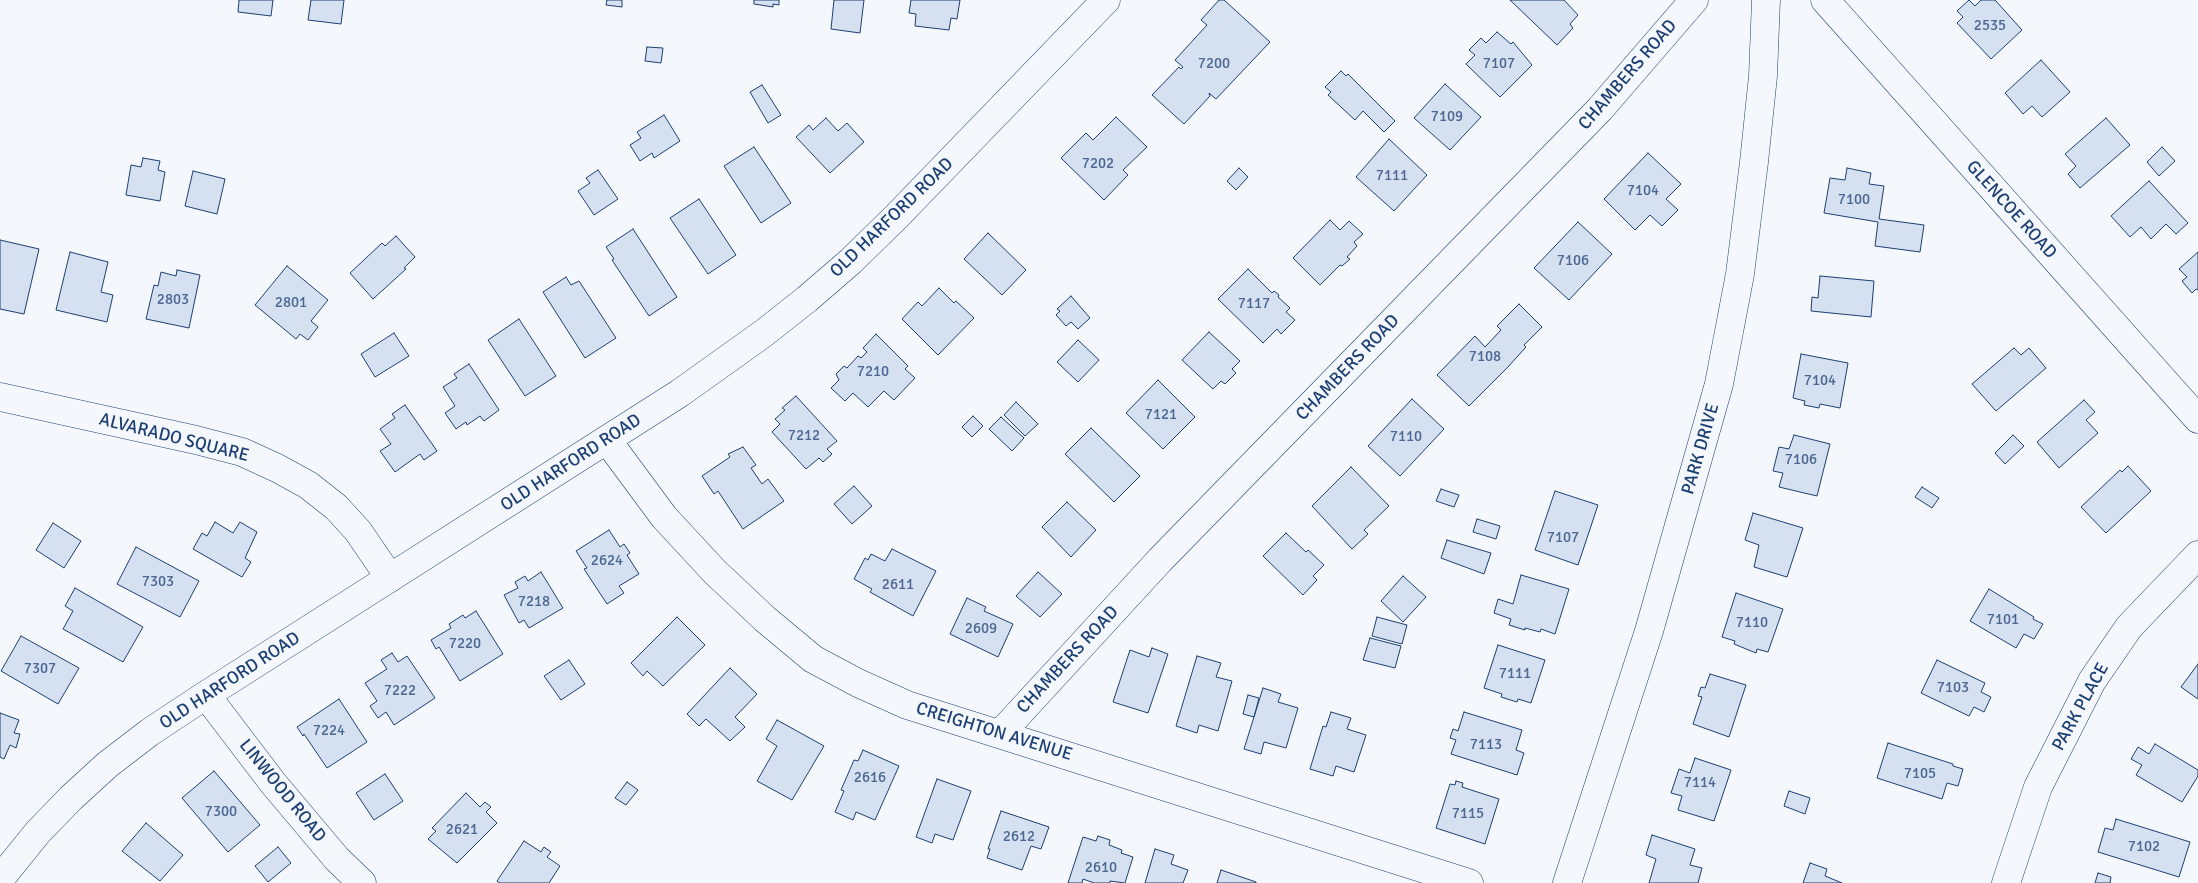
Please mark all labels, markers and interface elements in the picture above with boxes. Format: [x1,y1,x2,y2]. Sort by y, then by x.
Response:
street label: CHAMBERS ROAD [1574,15,1682,135]
house number: 2535 [1974,17,2006,35]
house number: 7200 [1198,55,1230,73]
house number: 7107 [1483,55,1515,73]
house number: 7109 [1431,108,1463,126]
street label: OLD HARFORD ROAD [826,154,958,282]
house number: 7202 [1082,155,1114,173]
street label: GLENCOE ROAD [1961,156,2061,264]
house number: 7111 [1376,167,1408,185]
house number: 7104 [1627,182,1659,200]
house number: 7100 [1838,191,1870,209]
house number: 7106 [1557,252,1589,270]
house number: 2803 [157,291,189,309]
house number: 2801 [275,294,307,312]
house number: 7117 [1238,295,1270,313]
street label: CHAMBERS ROAD [1292,310,1404,426]
house number: 7108 [1469,348,1501,366]
house number: 7210 [857,363,889,381]
house number: 7104 [1804,372,1836,390]
street label: PARK DRIVE [1678,401,1724,497]
house number: 7121 [1145,406,1177,424]
street label: ALVARADO SQUARE [97,409,251,467]
street label: OLD HARFORD ROAD [497,410,645,516]
house number: 7212 [788,427,820,445]
house number: 7110 [1390,428,1422,446]
house number: 7106 [1785,451,1817,469]
house number: 7107 [1547,529,1579,547]
house number: 2624 [591,552,623,570]
house number: 7303 [142,573,174,591]
house number: 2611 [882,576,914,594]
house number: 7218 [518,593,550,611]
street label: CHAMBERS ROAD [1013,602,1123,718]
house number: 7101 [1987,611,2019,629]
house number: 7110 [1736,614,1768,632]
house number: 2609 [965,620,997,638]
street label: OLD HARFORD ROAD [156,628,304,734]
house number: 7220 [449,635,481,653]
street label: PARK PLACE [2048,659,2114,755]
house number: 7307 [24,660,56,678]
house number: 7111 [1499,665,1531,683]
house number: 7103 [1937,679,1969,697]
house number: 7222 [384,682,416,700]
street label: CREIGHTON AVENUE [913,698,1075,766]
house number: 7224 [313,722,345,740]
street label: LINWOOD ROAD [234,735,330,847]
house number: 7113 [1470,736,1502,754]
house number: 7105 [1904,765,1936,783]
house number: 2616 [854,769,886,787]
house number: 7114 [1684,774,1716,792]
house number: 7300 [205,803,237,821]
house number: 7115 [1452,805,1484,823]
house number: 2621 [446,821,478,839]
house number: 2612 [1003,828,1035,846]
house number: 7102 [2128,838,2160,856]
house number: 2610 [1085,859,1117,877]

